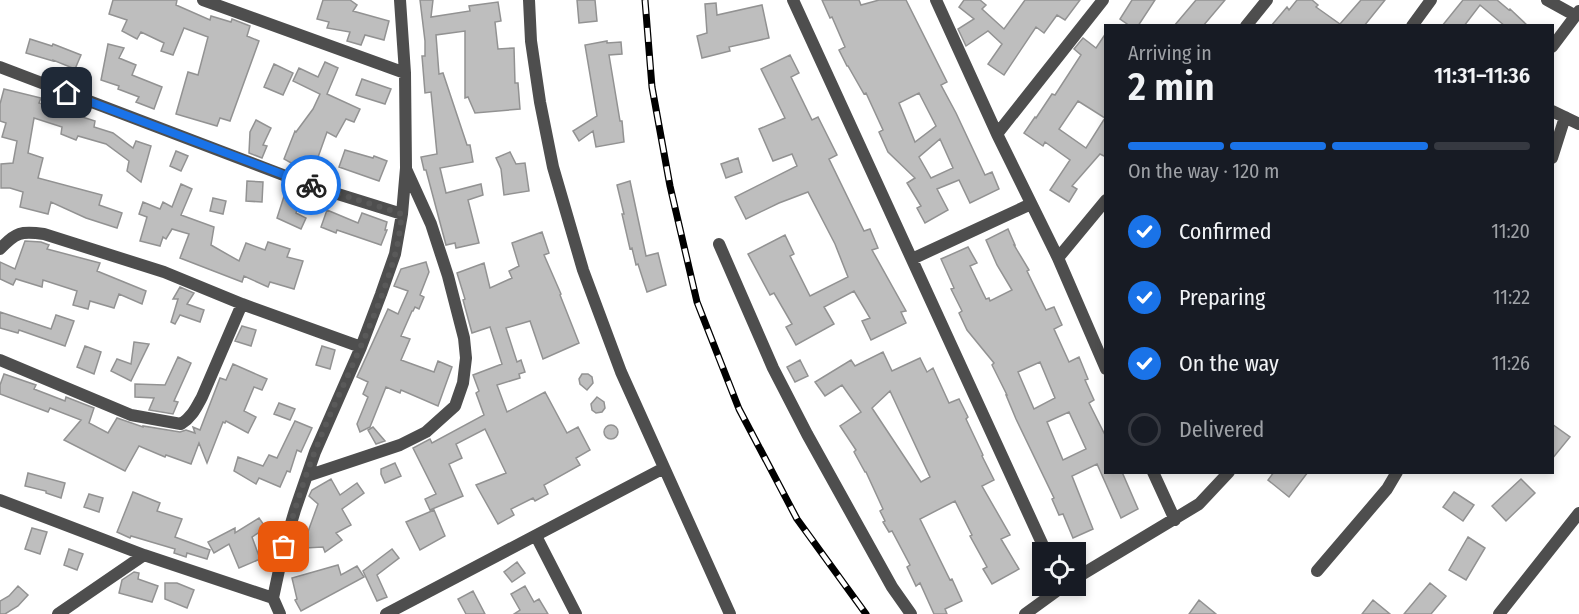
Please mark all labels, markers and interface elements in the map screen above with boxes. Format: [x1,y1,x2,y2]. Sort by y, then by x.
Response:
text: Arriving in [1128,41,1212,65]
text: 11:31–11:36 [1434,62,1530,89]
text: 2 min [1128,64,1215,110]
pin [41,67,92,118]
icon: home [50,76,83,109]
courier [281,155,341,215]
text: On the way · 120 m [1128,159,1279,183]
icon: bike [295,169,328,202]
icon: check [1128,215,1161,248]
text: Confirmed [1179,218,1272,245]
text: 11:20 [1491,219,1530,243]
icon: check [1128,281,1161,314]
text: Preparing [1179,284,1265,311]
text: 11:22 [1493,285,1530,309]
icon: check [1128,347,1161,380]
text: On the way [1179,350,1279,377]
text: 11:26 [1492,351,1530,375]
text: Delivered [1179,416,1264,443]
pin [258,521,309,572]
icon: bag [267,530,300,563]
map controls [1032,542,1086,596]
button: locate [1032,542,1086,596]

